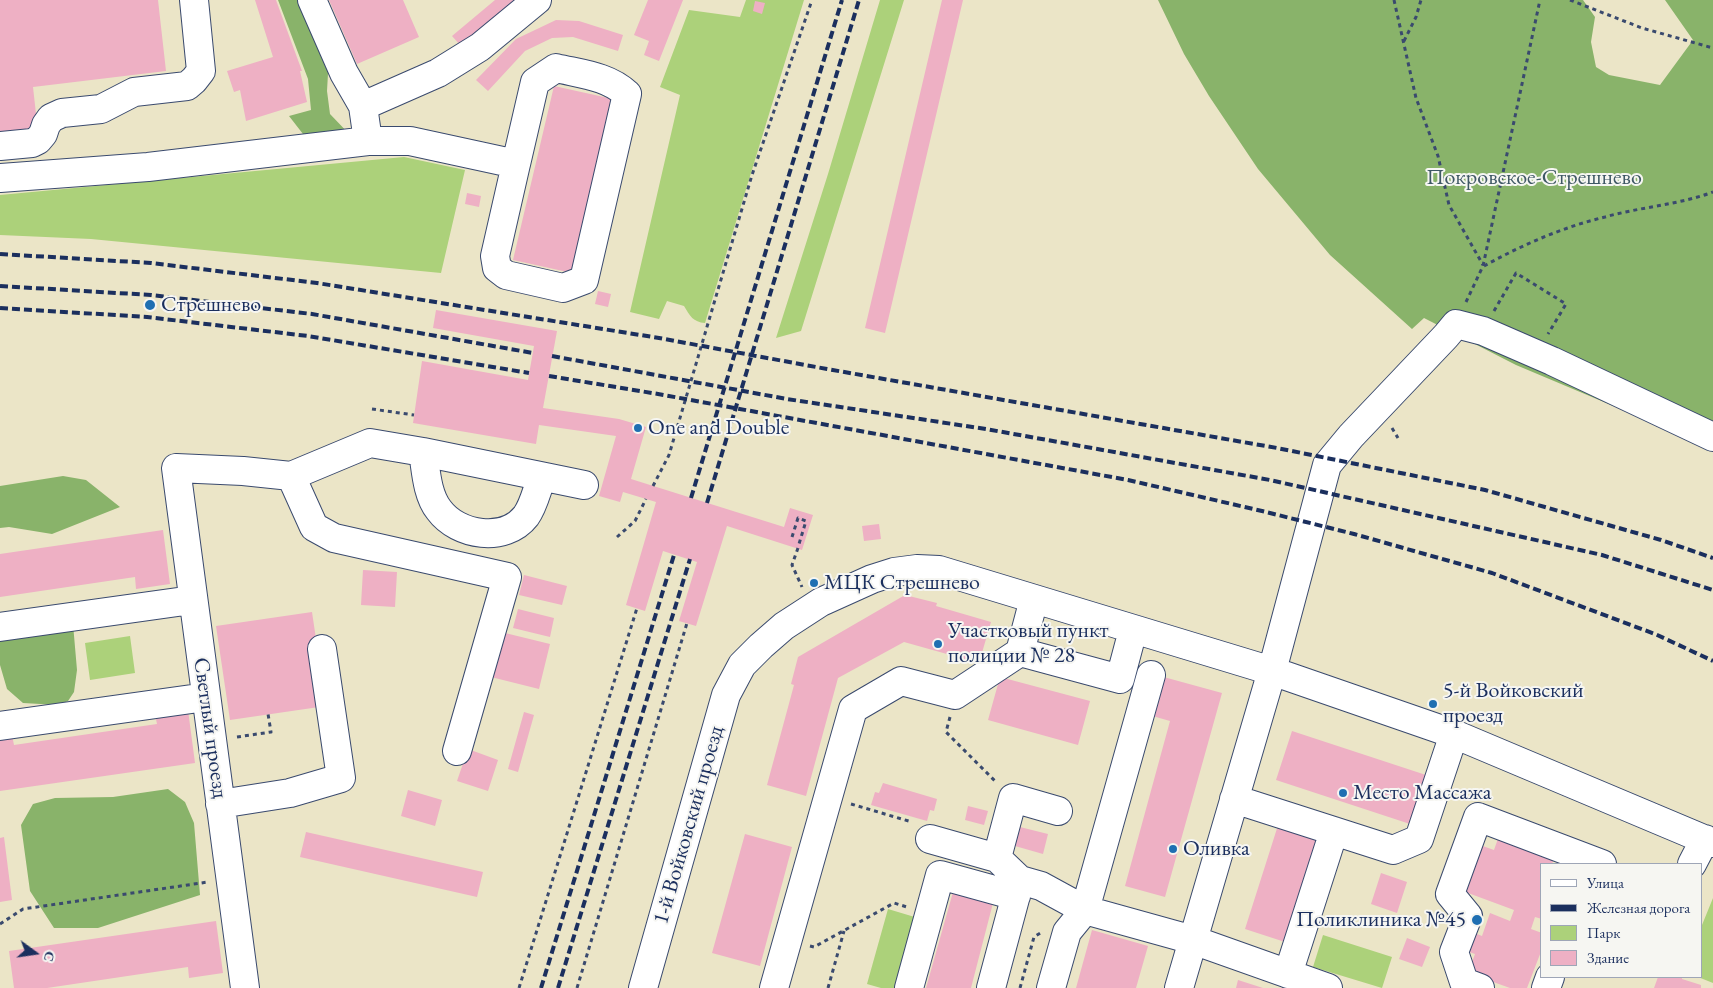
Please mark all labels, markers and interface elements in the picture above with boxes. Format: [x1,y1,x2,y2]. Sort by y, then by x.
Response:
park label: Покровское-Стрешнево [1426,165,1642,191]
place label: Стрешнево [161,292,261,318]
marker: Стрешнево [143,298,157,312]
place label: One and Double [648,415,789,441]
marker: One and Double [632,422,644,434]
place label: МЦК Стрешнево [824,570,980,596]
marker: МЦК Стрешнево [808,577,820,589]
place label: Участковый пункт полиции № 28 [948,618,1109,670]
marker: Участковый пункт полиции № 28 [932,638,944,650]
street label: Светлый проезд [187,656,233,800]
place label: 5-й Войковский проезд [1443,678,1584,729]
marker: 5-й Войковский проезд [1427,698,1439,710]
street label: 1-й Войковский проезд [648,723,730,927]
place label: Место Массажа [1353,780,1492,806]
marker: Место Массажа [1337,787,1349,799]
place label: Оливка [1183,836,1250,862]
marker: Оливка [1167,843,1179,855]
legend [1540,863,1703,978]
text: Улица [1587,873,1624,892]
text: Железная дорога [1587,898,1690,917]
place label: Поликлиника №45 [1296,907,1466,933]
marker: Поликлиника №45 [1470,913,1484,927]
text: Парк [1587,923,1620,942]
north arrow [10,928,60,978]
text: Здание [1587,948,1629,967]
text: С [40,950,59,964]

